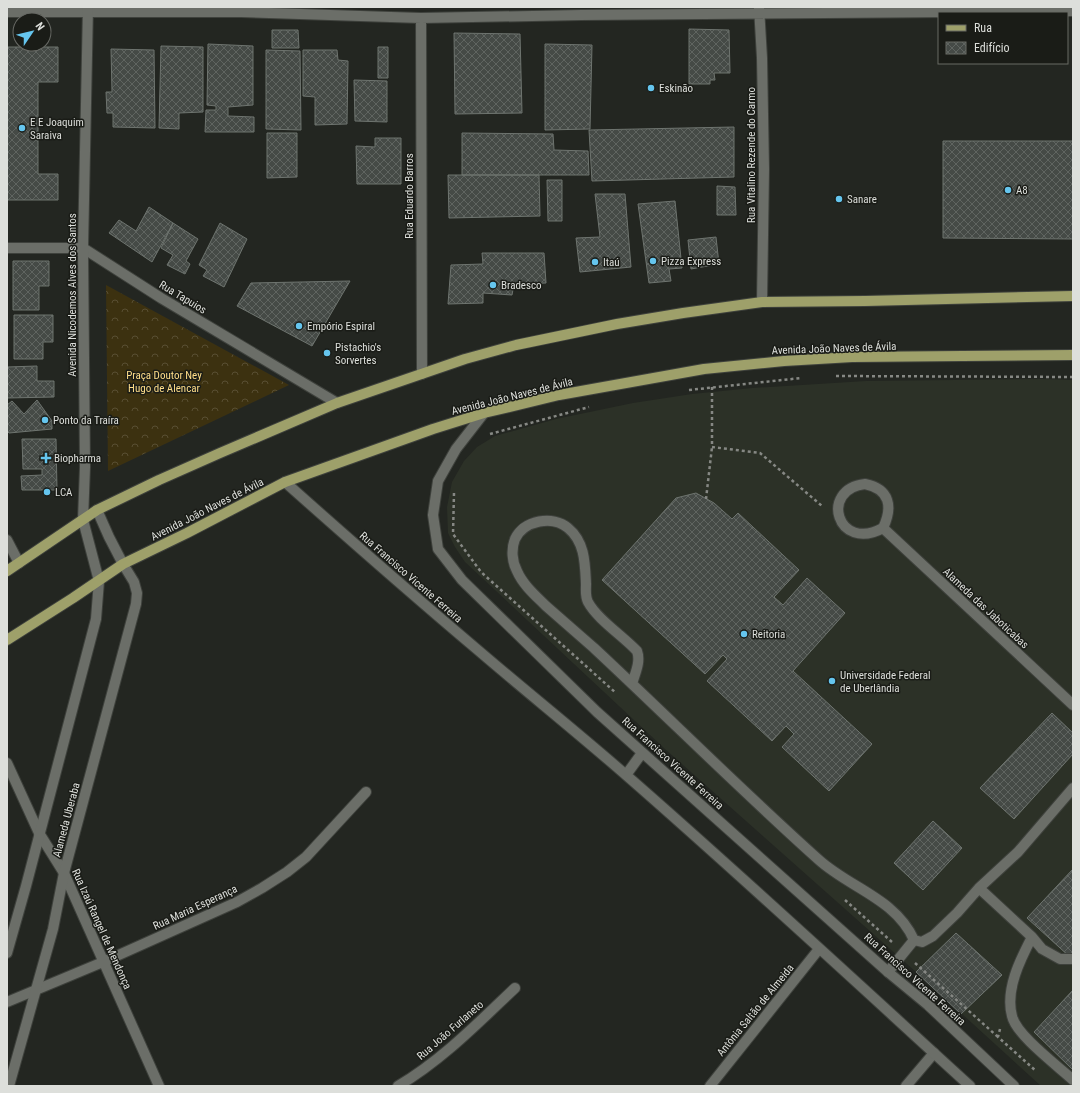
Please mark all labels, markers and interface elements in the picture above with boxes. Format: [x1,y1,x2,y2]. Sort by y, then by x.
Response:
north arrow [12,12,52,52]
legend [938,12,1068,64]
text: N [33,20,47,33]
text: Rua [974,21,992,35]
text: Edifício [974,41,1010,55]
place label: Eskinão [659,82,694,95]
marker: Eskinão [646,83,656,93]
street label: Rua Vitalino Rezende do Carmo [745,86,758,223]
place label: E E Joaquim Saraiva [30,116,84,142]
marker: E E Joaquim Saraiva [17,123,27,133]
street label: Rua Eduardo Barros [403,153,416,239]
place label: A8 [1016,184,1028,197]
marker: A8 [1003,185,1013,195]
place label: Sanare [847,193,877,206]
marker: Sanare [834,194,844,204]
street label: Avenida Nicodemos Alves dos Santos [66,213,79,377]
place label: Pizza Express [661,255,721,268]
place label: Itaú [603,256,620,269]
marker: Pizza Express [648,256,658,266]
marker: Itaú [590,257,600,267]
street label: Rua Tapuios [157,278,209,317]
place label: Bradesco [501,279,542,292]
marker: Bradesco [488,280,498,290]
place label: Empório Espiral [307,320,375,333]
marker: Empório Espiral [294,321,304,331]
street label: Avenida João Naves de Ávila [771,340,897,357]
place label: Pistachio's Sorvertes [335,341,381,367]
marker: Pistachio's Sorvertes [322,348,332,358]
park label: Praça Doutor Ney Hugo de Alencar [126,369,202,395]
street label: Avenida João Naves de Ávila [450,375,574,418]
place label: Ponto da Traíra [53,414,119,427]
marker: Ponto da Traíra [40,415,50,425]
place label: Biopharma [54,452,101,465]
marker: Biopharma [41,453,51,463]
street label: Avenida João Naves de Ávila [149,475,266,544]
place label: LCA [55,486,73,499]
marker: LCA [42,487,52,497]
street label: Rua Francisco Vicente Ferreira [357,529,465,626]
street label: Alameda das Jaboticabas [940,565,1031,651]
place label: Reitoria [752,628,785,641]
marker: Reitoria [739,629,749,639]
place label: Universidade Federal de Uberlândia [840,669,930,695]
marker: Universidade Federal de Uberlândia [827,676,837,686]
street label: Rua Francisco Vicente Ferreira [619,714,726,812]
street label: Alameda Uberaba [50,781,83,859]
street label: Rua Izaú Rangel de Mendonça [69,867,134,991]
street label: Rua Maria Esperança [151,882,239,933]
street label: Rua Francisco Vicente Ferreira [861,930,968,1028]
street label: Antônia Saltão de Almeida [714,962,797,1059]
street label: Rua João Furlaneto [414,998,487,1063]

